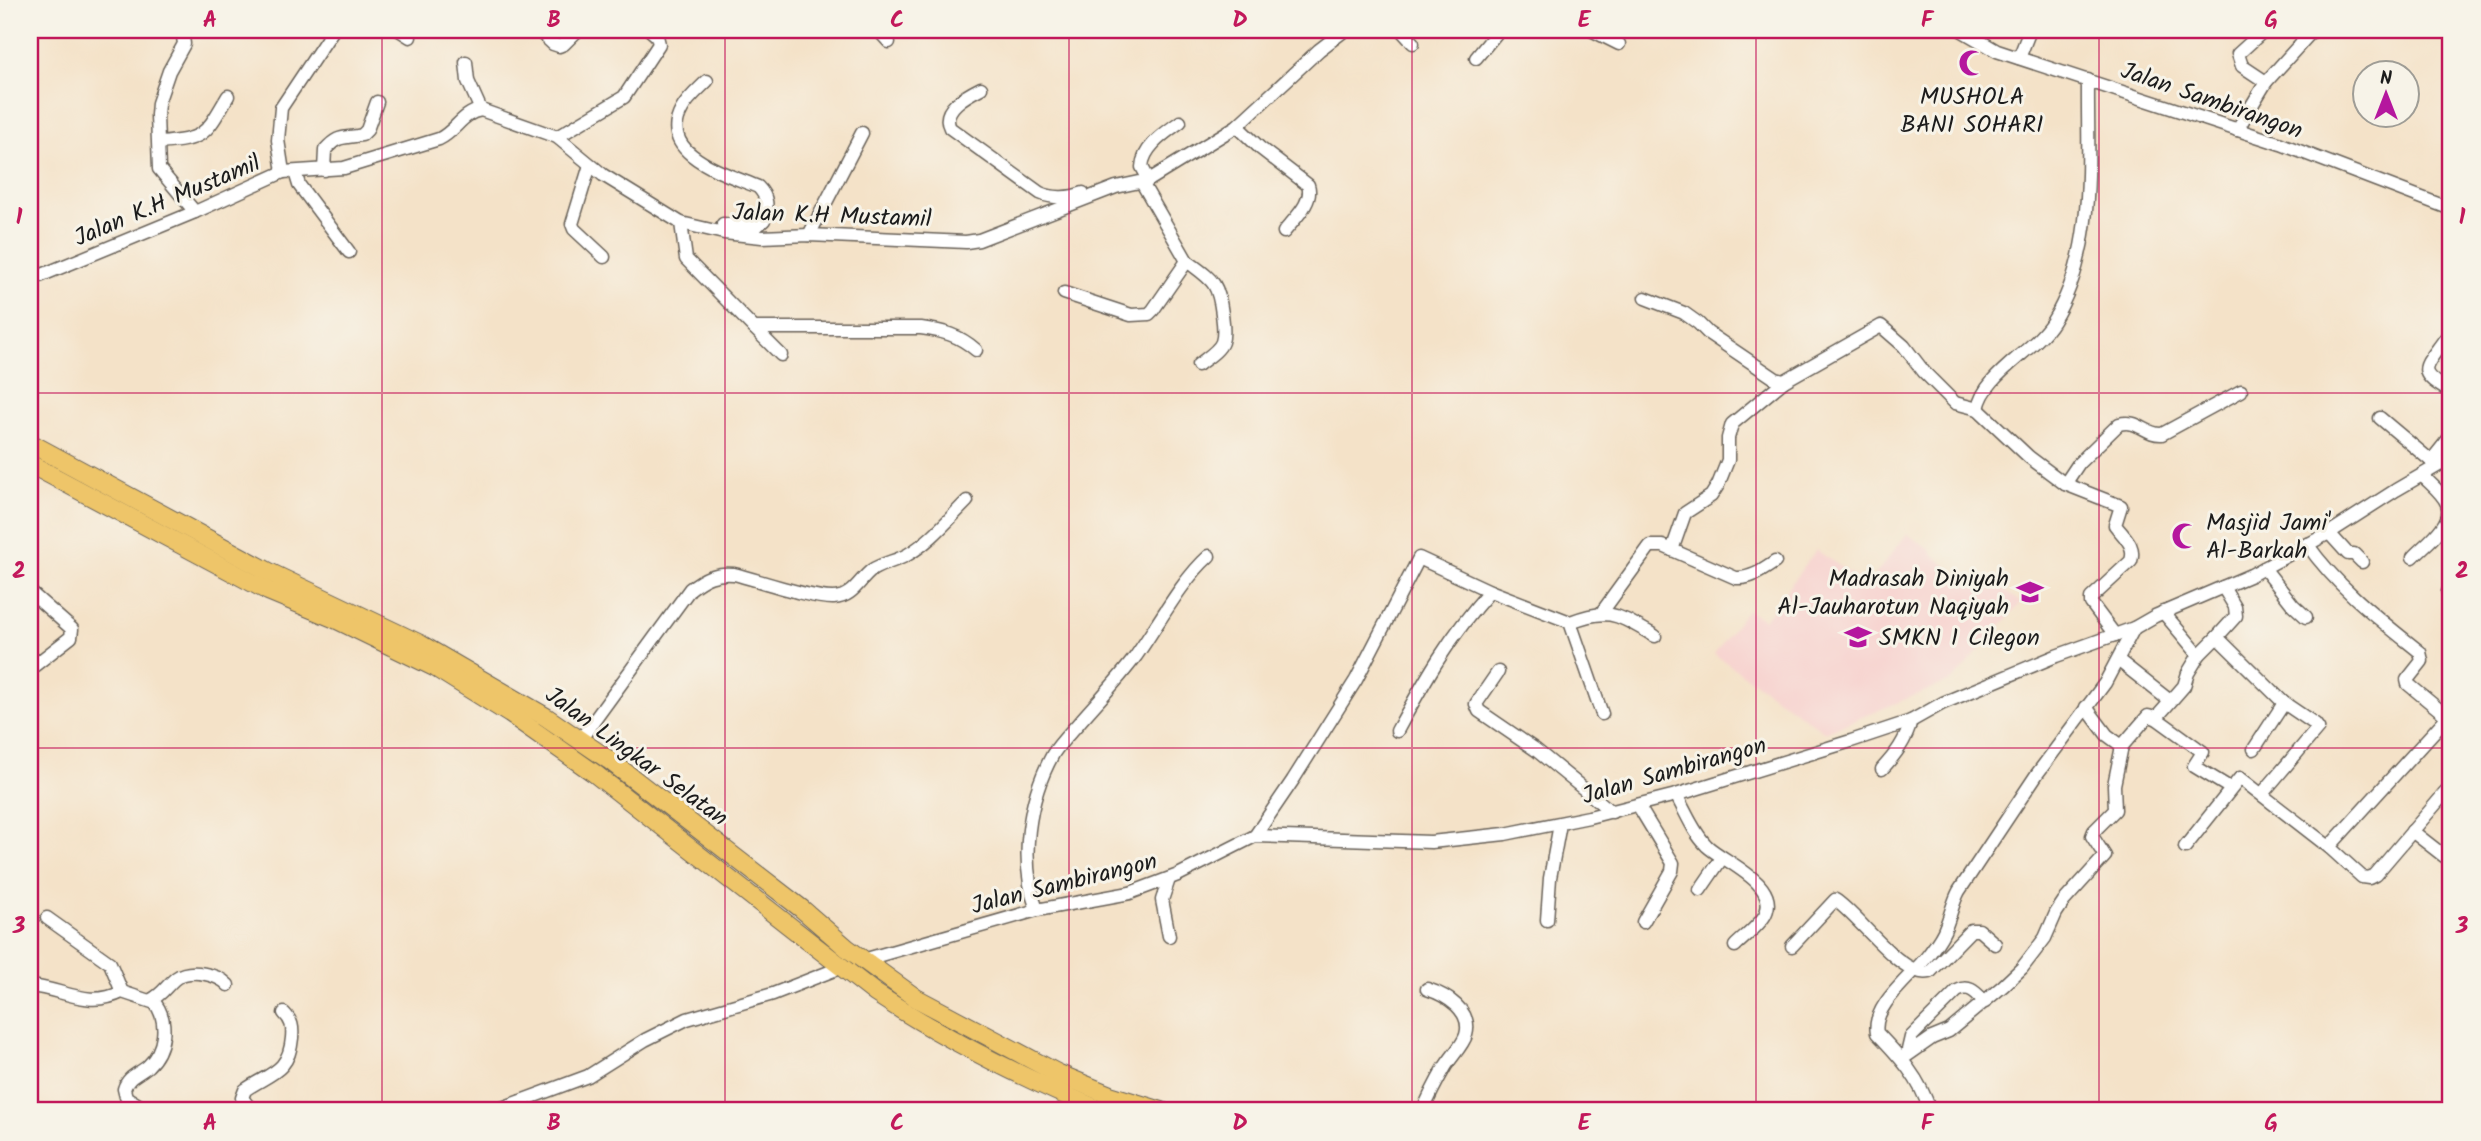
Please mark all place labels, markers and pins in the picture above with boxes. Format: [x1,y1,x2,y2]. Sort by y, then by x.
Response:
mosque icon: MUSHOLA BANI SOHARI [1957,48,1987,78]
place label: MUSHOLA BANI SOHARI [1901,78,2043,145]
place label: Masjid Jami' Al-Barkah [2206,504,2331,571]
mosque icon: Masjid Jami' Al-Barkah [2170,521,2200,551]
place label: Madrasah Diniyah Al-Jauharotun Naqiyah [1777,560,2009,627]
school or university icon: Madrasah Diniyah Al-Jauharotun Naqiyah [2015,577,2045,607]
place label: SMKN 1 Cilegon [1879,619,2040,658]
school or university icon: SMKN 1 Cilegon [1843,622,1873,652]

